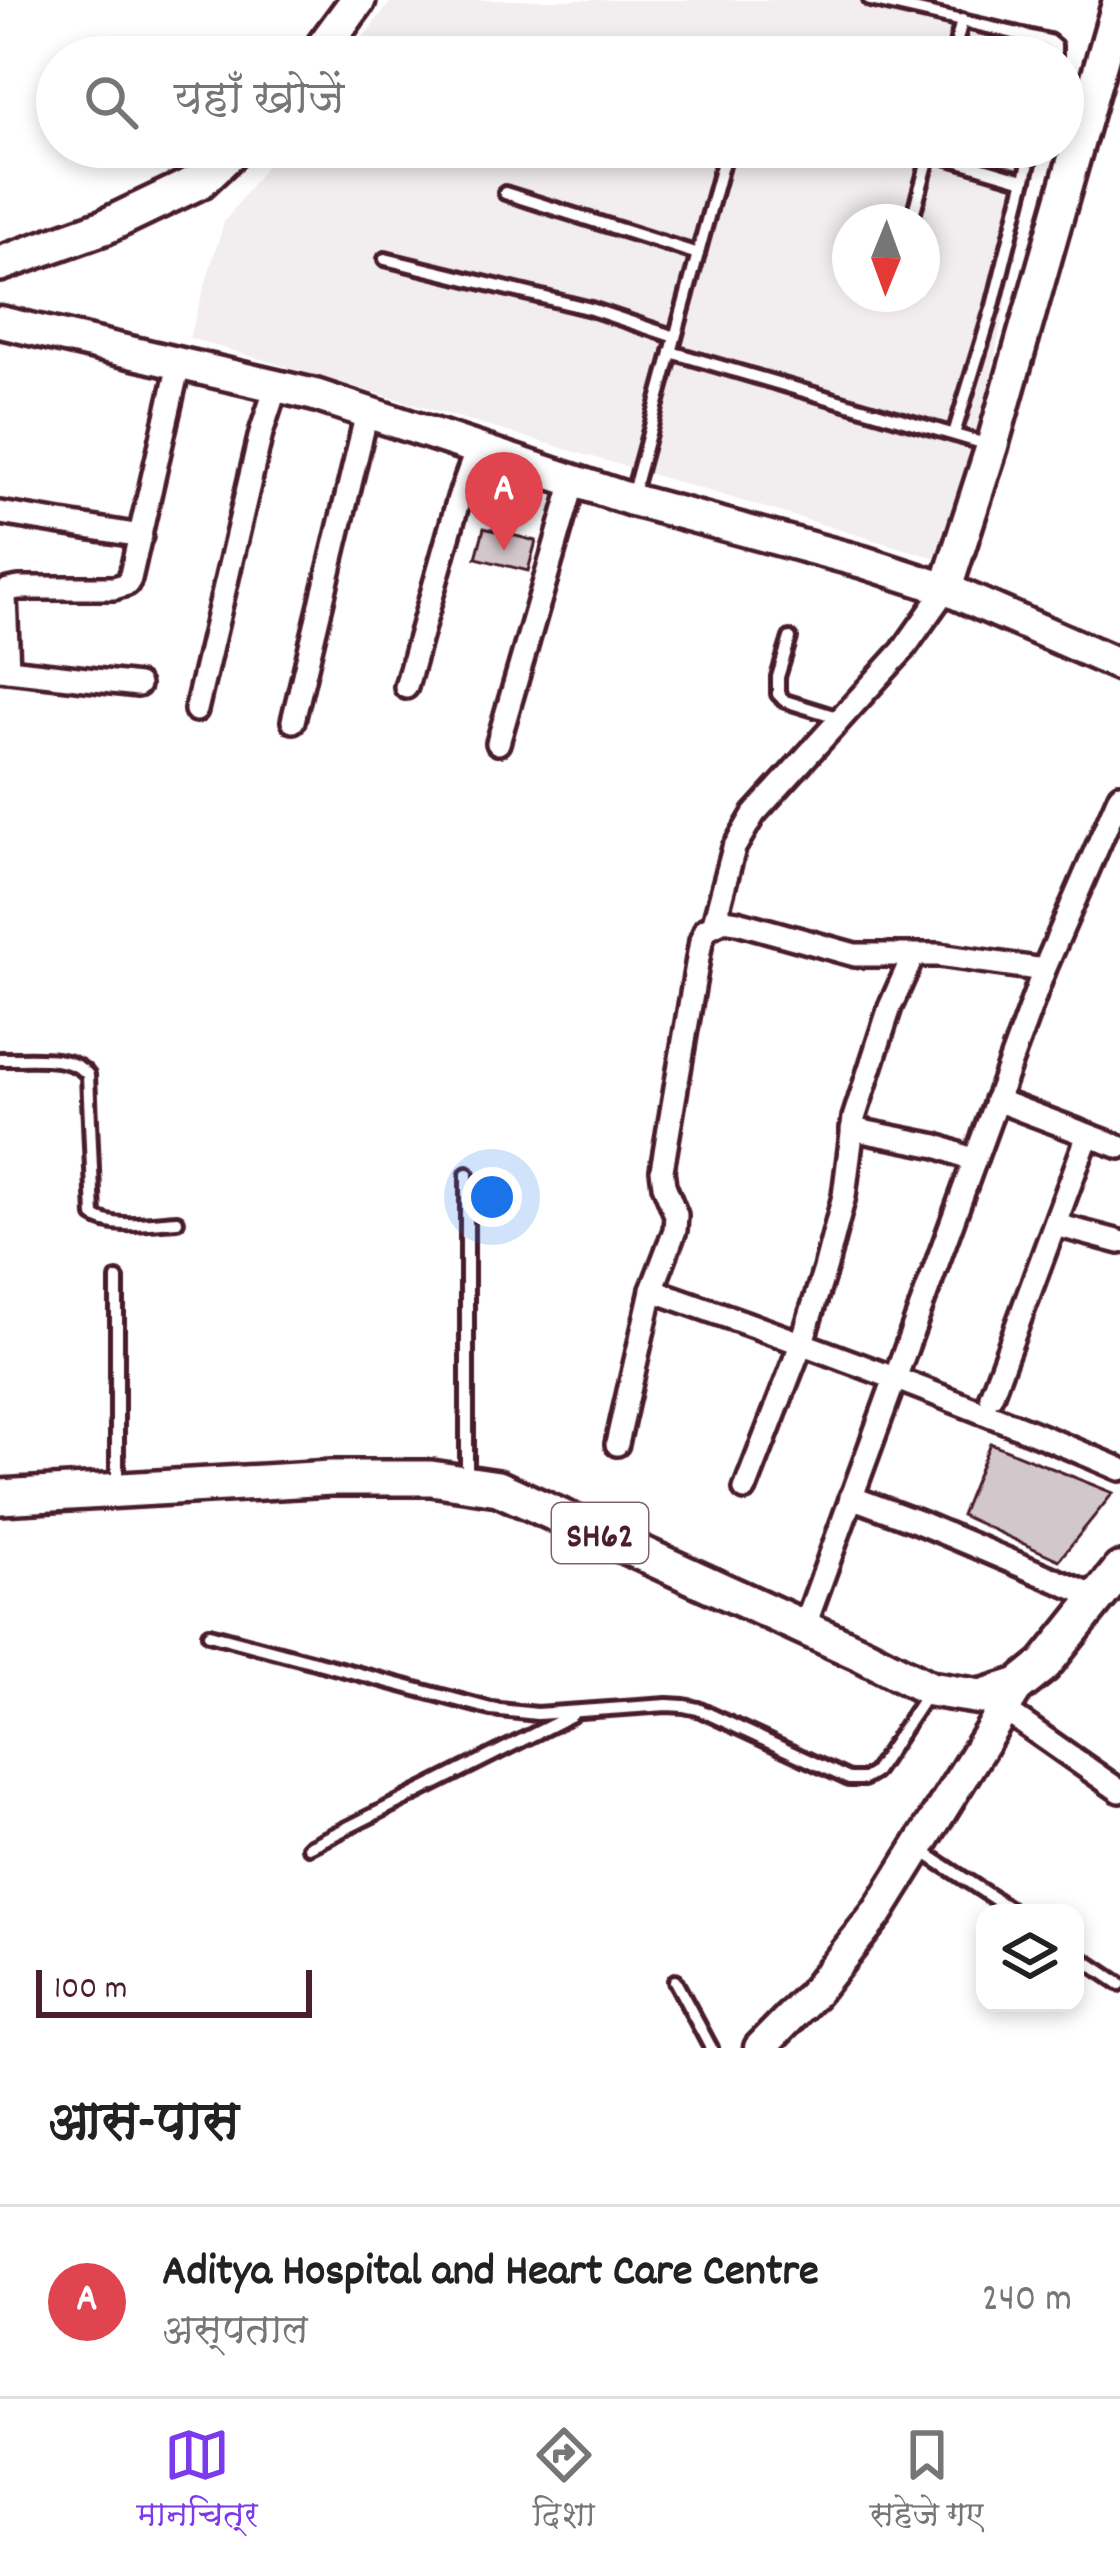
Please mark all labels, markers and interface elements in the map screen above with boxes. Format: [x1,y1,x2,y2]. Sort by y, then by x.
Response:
search box [36,36,1084,168]
icon: search [78,69,144,135]
text: यहाँ खोजें [174,70,344,134]
north arrow [832,204,940,312]
pin: A [465,452,543,551]
your location [462,1167,522,1227]
road number: SH62 [552,1503,648,1563]
map controls [976,1904,1084,2012]
button: layers [976,1904,1084,2012]
scale bar [36,1964,312,2017]
text: 100 m [54,1967,127,2014]
text: आस-पास [48,2090,239,2162]
text: Aditya Hospital and Heart Care Centre [162,2242,819,2306]
text: A [76,2274,98,2329]
text: 240 m [982,2274,1072,2329]
text: अस्पताल [162,2306,308,2361]
tab: मानचित्र [136,2422,258,2541]
tab: दिशा [531,2422,597,2541]
tab: सहेजे गए [870,2422,984,2541]

